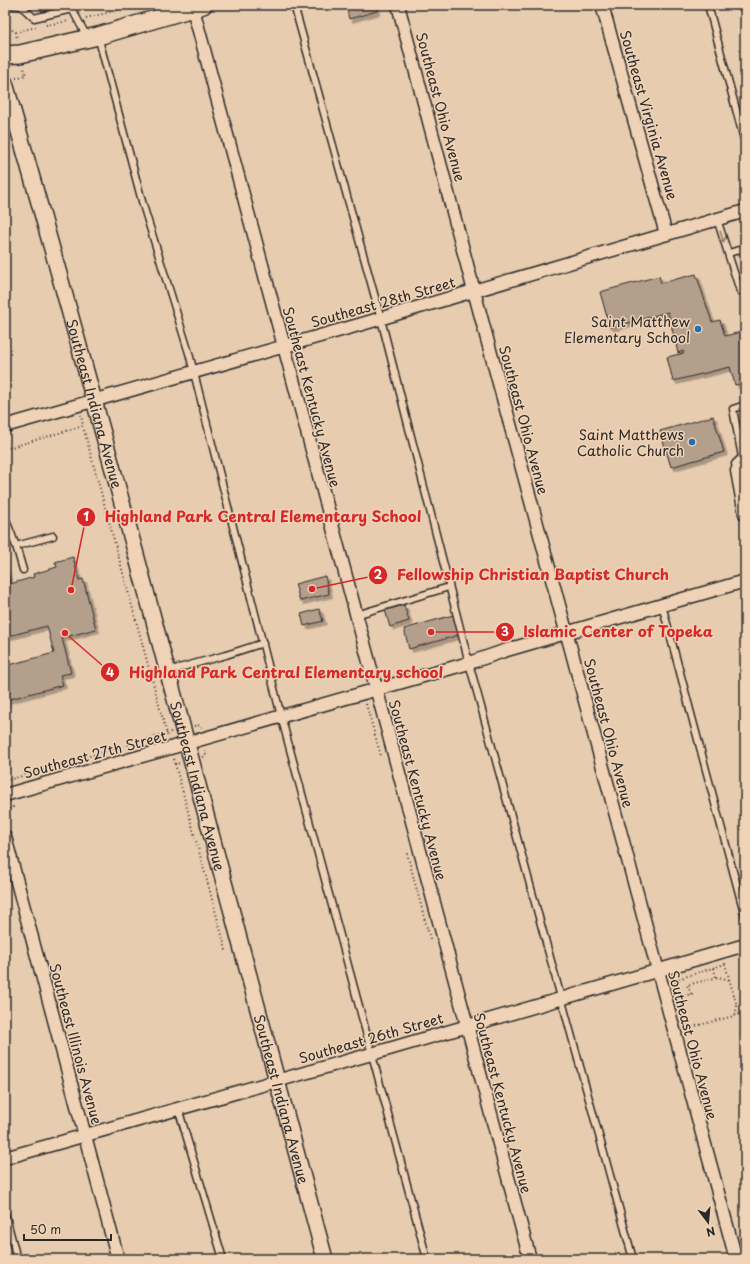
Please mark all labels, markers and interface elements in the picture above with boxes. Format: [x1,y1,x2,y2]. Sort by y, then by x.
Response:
street label: Southeast Virginia Avenue [615,28,683,203]
street label: Southeast Ohio Avenue [411,30,471,184]
one-way arrow [719,230,726,243]
street label: Southeast 28th Street [308,271,458,333]
street label: Southeast Kentucky Avenue [278,304,346,490]
place label: Saint Matthew Elementary School [564,311,691,348]
street label: Southeast Indiana Avenue [62,317,128,491]
marker: Saint Matthew Elementary School [693,324,703,334]
street label: Southeast Ohio Avenue [494,343,554,497]
place label: Saint Matthews Catholic Church [577,424,684,461]
marker: Saint Matthews Catholic Church [687,437,697,447]
callout: Highland Park Central Elementary School [76,503,430,530]
text: Highland Park Central Elementary School [105,504,421,527]
text: 1 [83,507,89,525]
callout: Fellowship Christian Baptist Church [368,562,678,589]
text: Fellowship Christian Baptist Church [397,562,669,585]
text: 2 [374,565,383,583]
callout: Islamic Center of Topeka [495,618,721,646]
text: Islamic Center of Topeka [523,619,713,642]
text: 3 [501,622,509,640]
street label: Southeast Ohio Avenue [579,656,639,810]
callout: Highland Park Central Elementary school [100,659,452,686]
text: Highland Park Central Elementary school [129,660,443,683]
text: 4 [106,663,114,681]
street label: Southeast Kentucky Avenue [384,697,452,883]
street label: Southeast Indiana Avenue [166,699,231,873]
street label: Southeast 27th Street [21,725,169,783]
street label: Southeast Illinois Avenue [44,961,108,1127]
street label: Southeast Ohio Avenue [663,968,723,1122]
street label: Southeast 26th Street [296,1007,446,1069]
street label: Southeast Kentucky Avenue [469,1010,537,1196]
street label: Southeast Indiana Avenue [249,1012,315,1186]
north arrow [688,1202,728,1242]
scale bar [24,1216,111,1242]
text: 50 m [30,1220,61,1238]
text: N [704,1223,717,1242]

